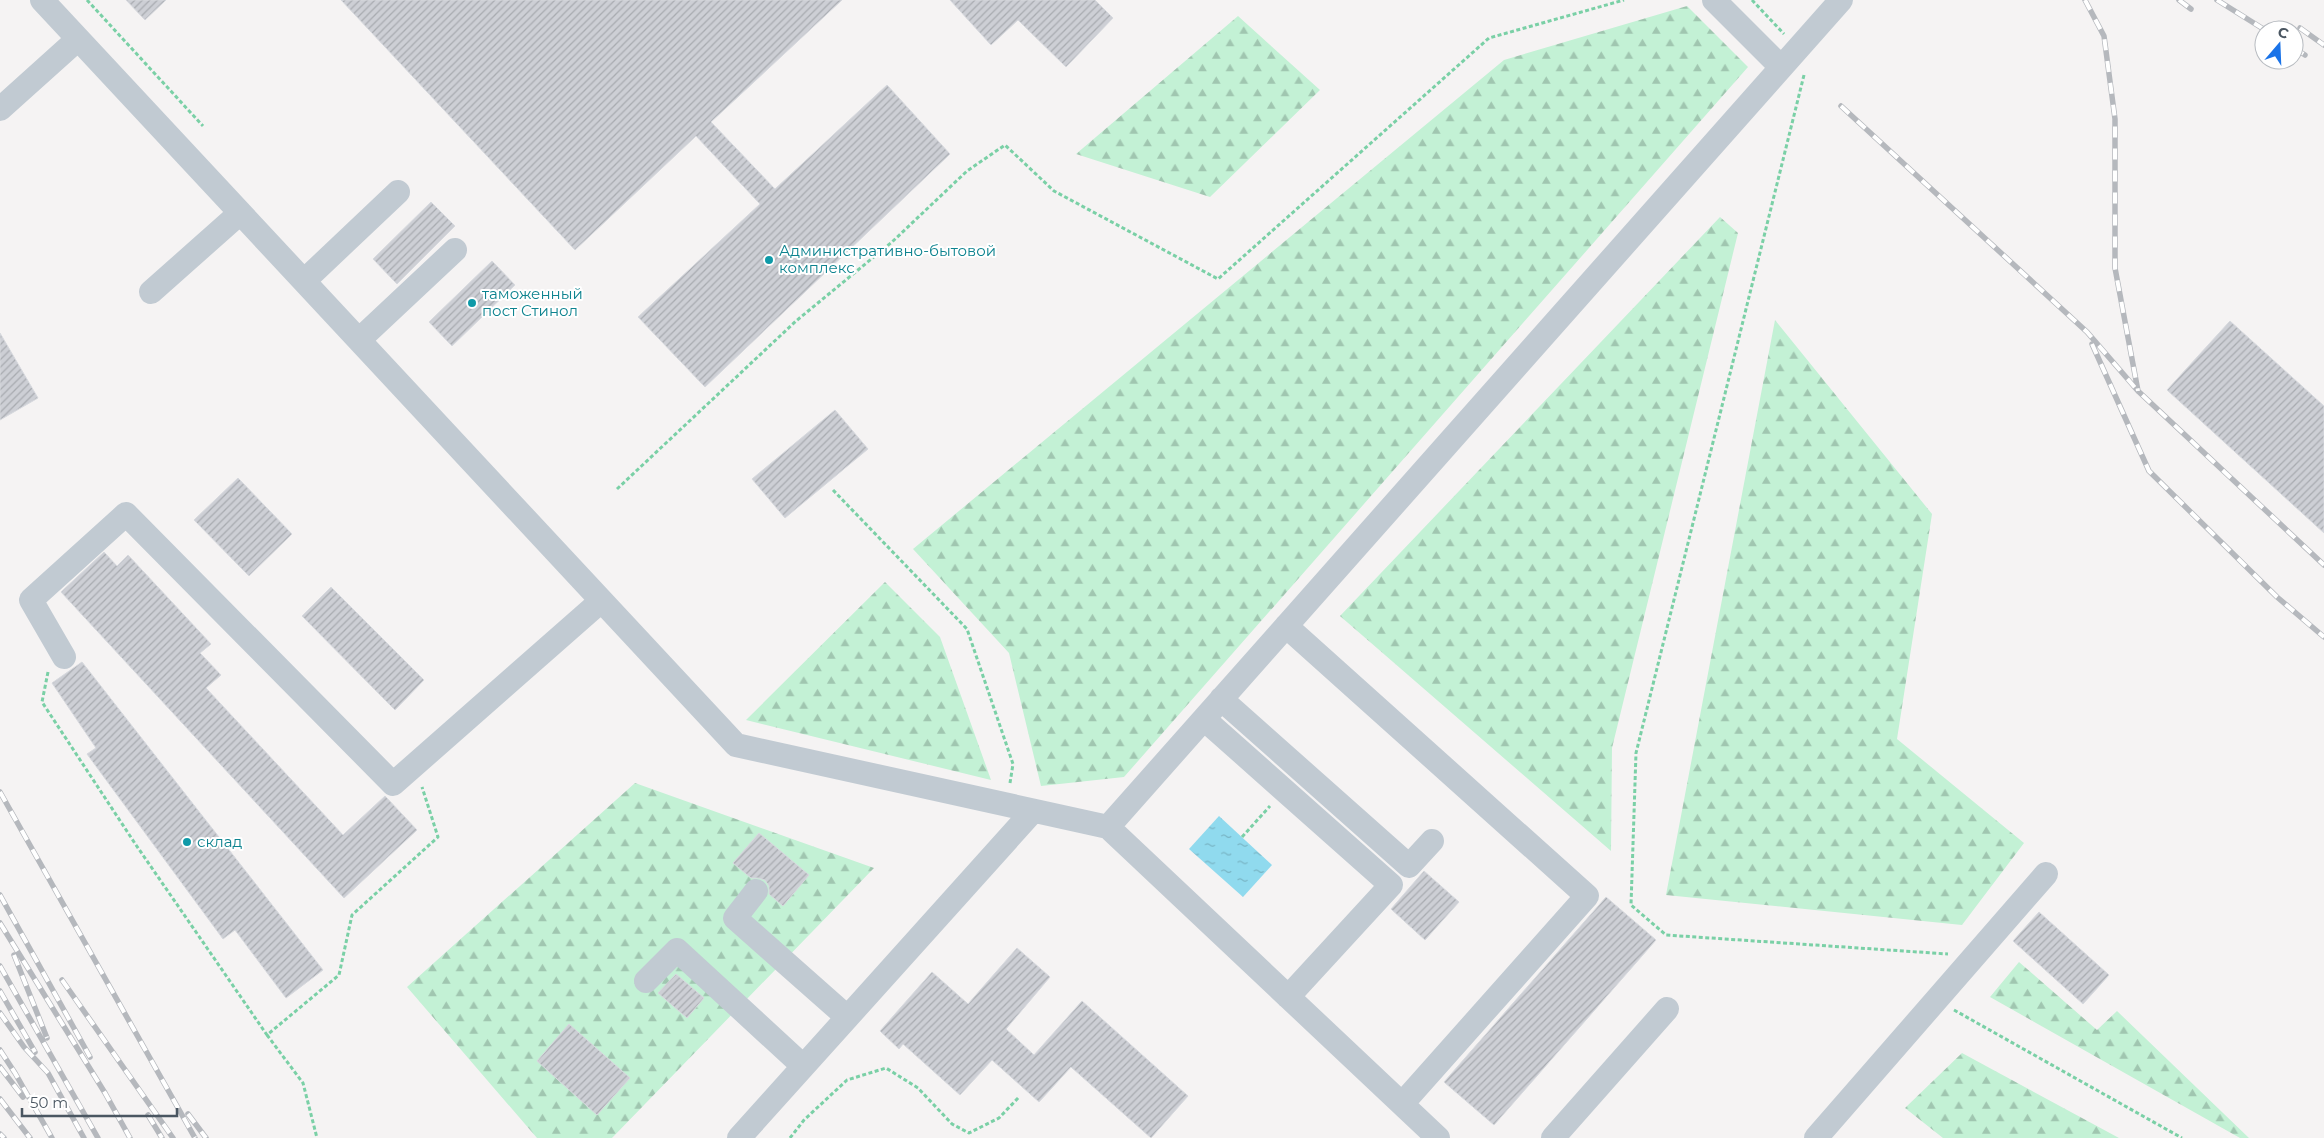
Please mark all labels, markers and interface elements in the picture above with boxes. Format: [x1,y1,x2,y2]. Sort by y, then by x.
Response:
north arrow [2254,20,2304,70]
text: С [2275,23,2291,43]
place label: Административно-бытовой комплекс [779,241,996,277]
marker: Административно-бытовой комплекс [763,254,775,266]
place label: таможенный пост Стинол [482,284,583,320]
marker: таможенный пост Стинол [466,297,478,309]
place label: склад [197,832,242,851]
marker: склад [181,836,193,848]
scale bar [22,1086,178,1118]
text: 50 m [30,1093,68,1112]

